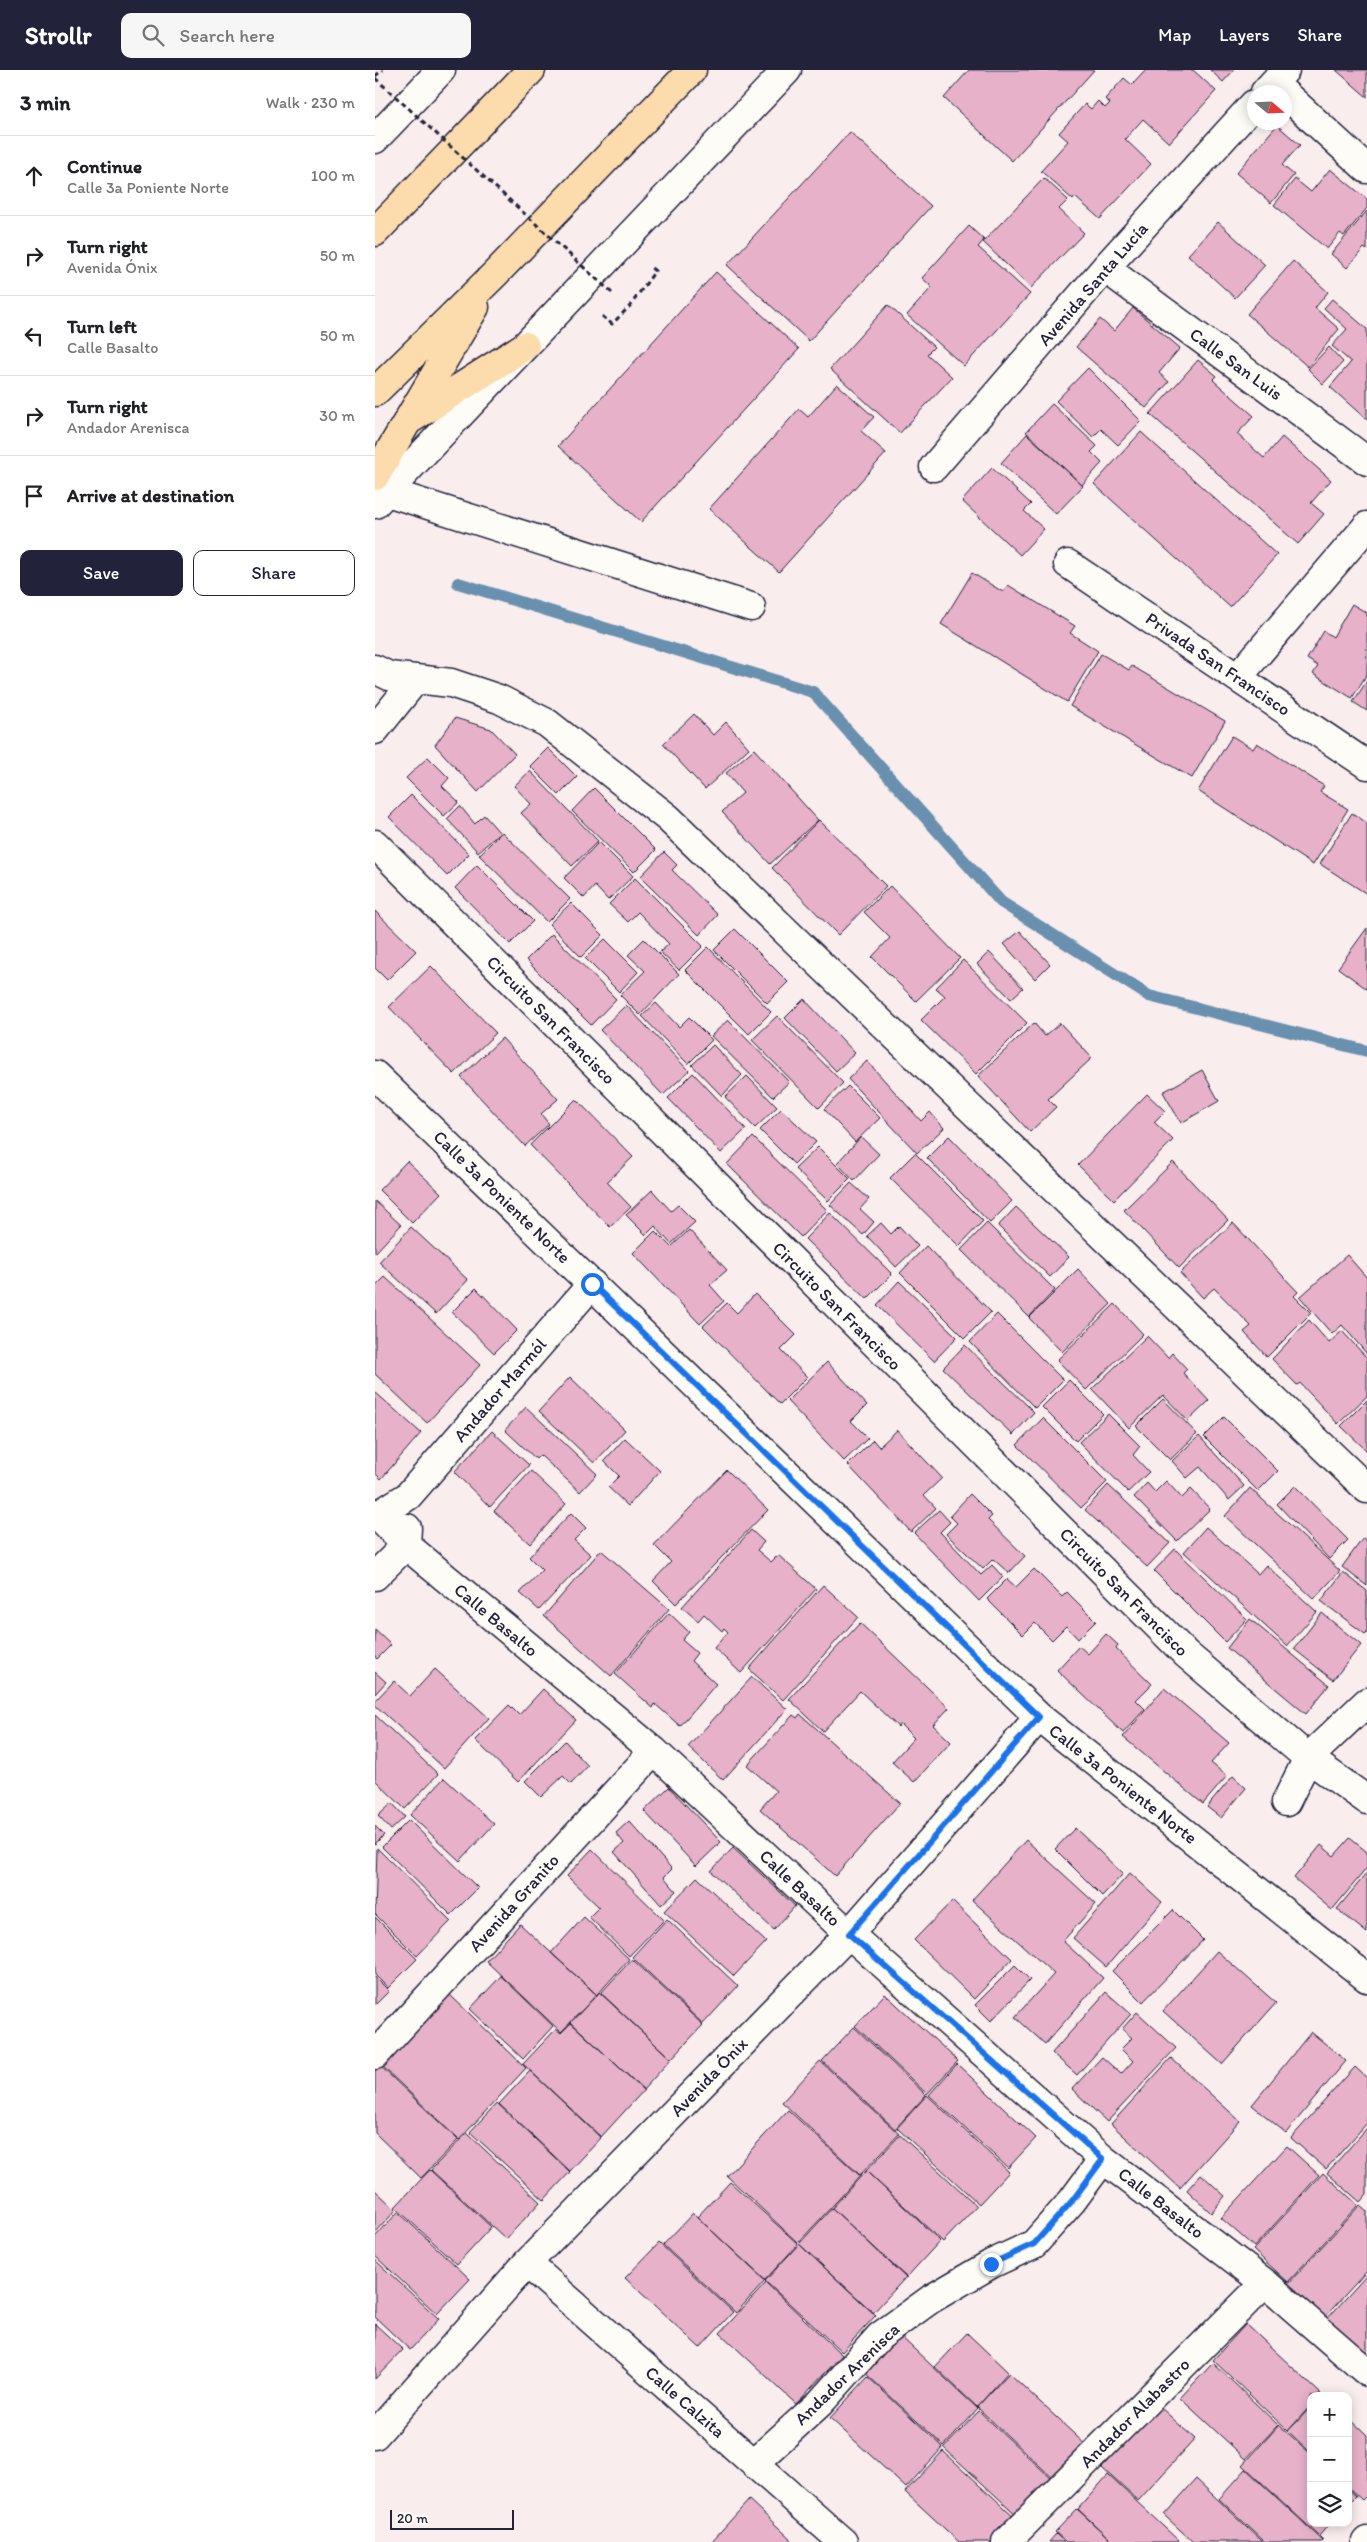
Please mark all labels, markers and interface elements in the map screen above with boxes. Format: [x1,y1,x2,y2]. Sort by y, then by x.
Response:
search box [121,13,471,58]
text: Strollr [25,21,91,50]
icon: search [139,21,167,49]
text: Search here [179,24,275,47]
text: Map [1158,24,1191,46]
text: Layers [1219,24,1269,46]
text: Share [1297,24,1342,46]
north arrow [1247,85,1292,130]
text: 3 min [20,90,70,115]
text: Walk · 230 m [266,93,355,112]
text: Continue [67,155,142,178]
icon: ahead [20,162,48,190]
text: 100 m [311,166,355,185]
text: Calle 3a Poniente Norte [67,178,229,197]
street label: Avenida Santa Lucía [1033,217,1153,350]
text: Turn right [67,235,148,258]
icon: right [20,242,48,270]
text: 50 m [320,246,355,265]
text: Avenida Ónix [67,258,158,277]
text: Turn left [67,315,137,338]
icon: left [20,322,48,350]
street label: Calle San Luis [1185,323,1287,405]
text: 50 m [320,326,355,345]
text: Calle Basalto [67,338,158,357]
text: Turn right [67,395,148,418]
icon: right [20,402,48,430]
text: 30 m [319,406,355,425]
text: Andador Arenisca [67,418,189,437]
icon: arrive [20,482,48,510]
text: Arrive at destination [67,484,234,507]
button: Save [20,550,183,596]
button: Share [193,550,355,596]
street label: Privada San Francisco [1141,607,1295,721]
street label: Circuito San Francisco [482,951,620,1089]
street label: Calle 3a Poniente Norte [429,1126,575,1268]
street label: Circuito San Francisco [768,1237,906,1375]
route start [581,1273,604,1296]
street label: Andador Marmól [449,1334,551,1446]
street label: Circuito San Francisco [1055,1523,1193,1661]
street label: Calle Basalto [450,1579,542,1661]
street label: Calle 3a Poniente Norte [1044,1719,1202,1849]
street label: Calle Basalto [755,1845,845,1931]
street label: Avenida Granito [464,1849,564,1957]
street label: Avenida Ónix [666,2032,753,2121]
street label: Calle Basalto [1114,2163,1208,2243]
route end [980,2253,1003,2276]
street label: Andador Arenisca [790,2318,904,2430]
street label: Andador Alabastro [1075,2353,1195,2473]
street label: Calle Calzita [641,2361,729,2443]
map controls [1307,2392,1352,2527]
button: + [1307,2392,1352,2437]
button: − [1307,2437,1352,2482]
button: layers [1307,2482,1352,2527]
scale bar [390,2507,514,2530]
text: 20 m [397,2510,428,2527]

